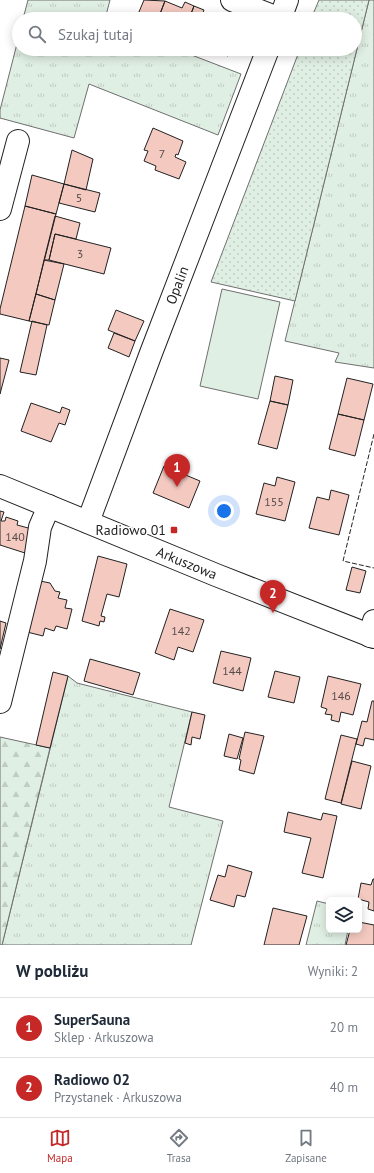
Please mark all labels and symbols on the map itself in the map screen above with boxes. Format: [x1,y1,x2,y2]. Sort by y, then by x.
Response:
house number: 7 [159,146,165,161]
house number: 5 [76,190,82,205]
house number: 3 [77,246,83,261]
street label: Opalin [162,263,193,307]
pin: 1 [164,454,190,487]
house number: 155 [264,494,284,509]
your location [214,501,234,521]
place label: Radiowo 01 [96,521,166,539]
marker: Radiowo 01 [169,525,179,535]
house number: 140 [5,529,25,544]
street label: Arkuszowa [154,542,220,583]
pin: 2 [260,580,286,613]
house number: 142 [171,623,191,638]
house number: 144 [222,663,242,678]
house number: 146 [331,688,351,703]

